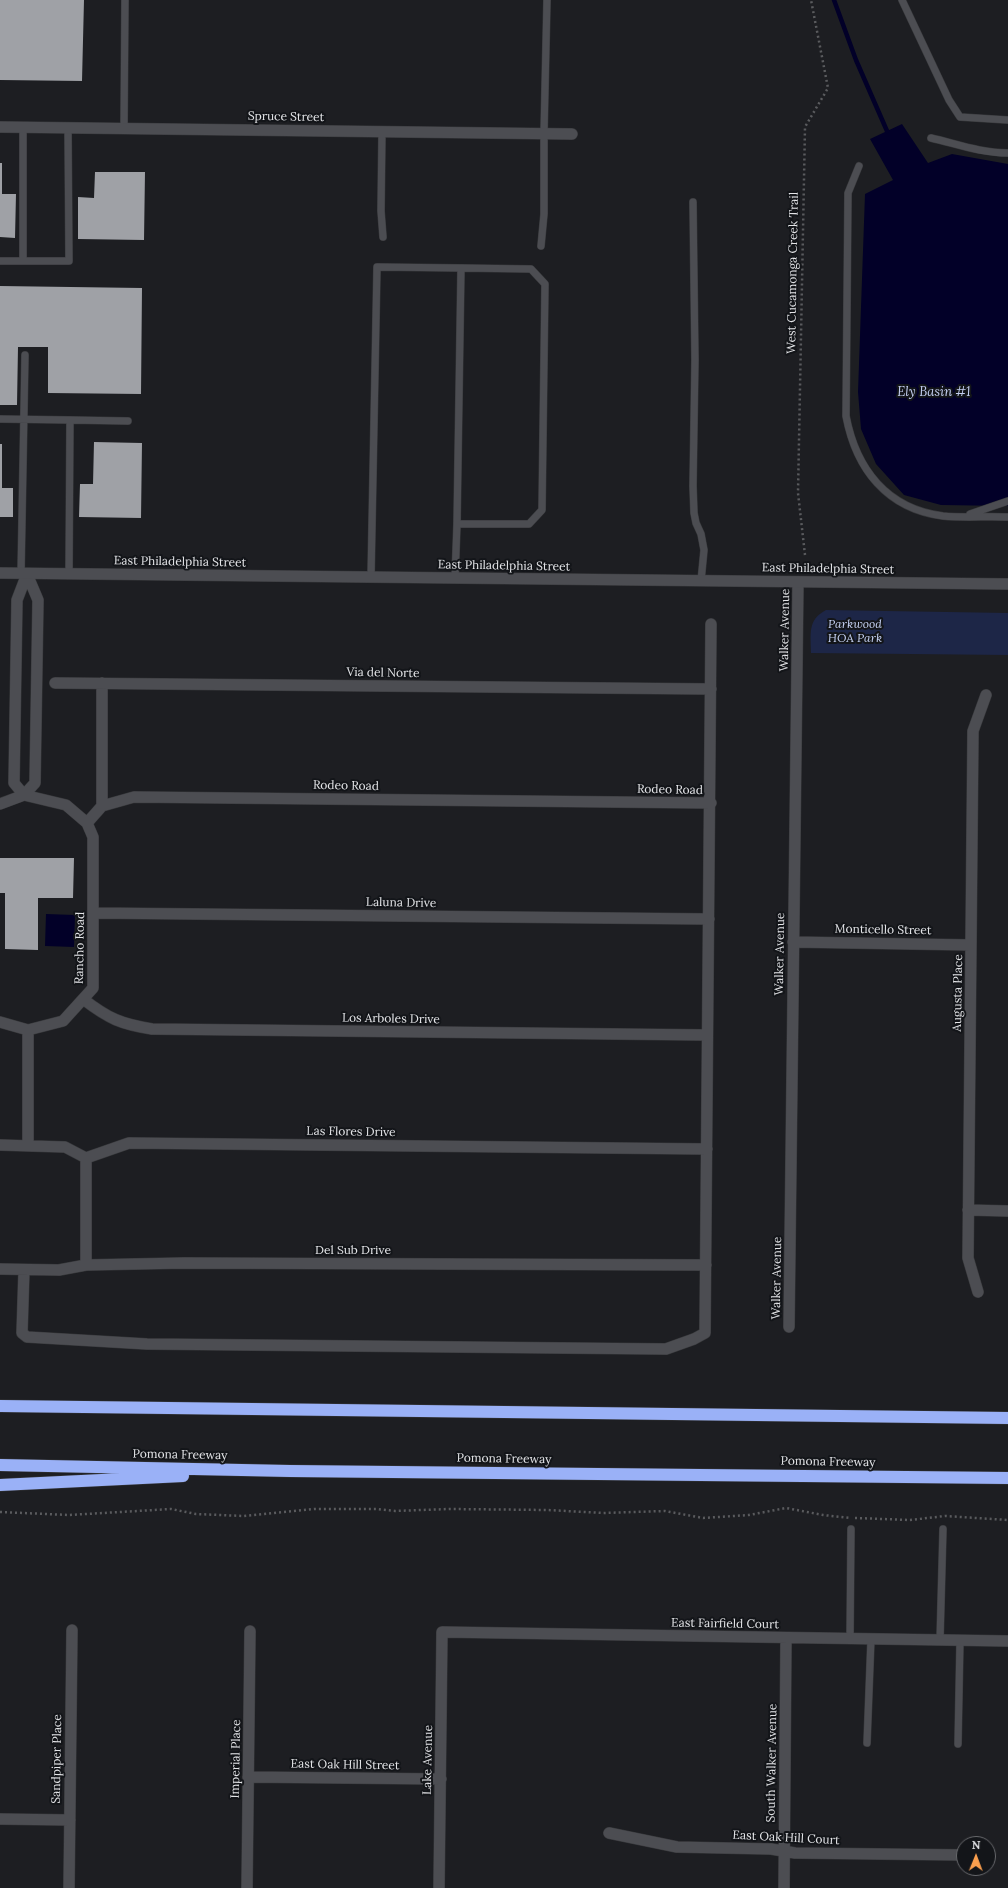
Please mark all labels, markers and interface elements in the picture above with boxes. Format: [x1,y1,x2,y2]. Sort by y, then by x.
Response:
street label: Spruce Street [248,109,324,125]
street label: West Cucamonga Creek Trail [784,192,802,354]
water label: Ely Basin #1 [897,384,971,400]
street label: East Philadelphia Street [114,554,246,570]
street label: East Philadelphia Street [438,558,570,574]
street label: East Philadelphia Street [762,561,894,577]
street label: Walker Avenue [777,588,793,672]
park label: Parkwood HOA Park [828,618,882,646]
street label: Via del Norte [346,665,420,681]
street label: Rodeo Road [313,778,379,794]
street label: Rodeo Road [637,782,703,798]
street label: Laluna Drive [366,895,436,911]
street label: Rancho Road [72,912,88,984]
street label: Walker Avenue [772,912,788,996]
street label: Monticello Street [835,922,931,938]
street label: Augusta Place [950,954,966,1032]
street label: Los Arboles Drive [342,1011,440,1027]
street label: Las Flores Drive [306,1124,396,1140]
street label: Walker Avenue [769,1236,785,1320]
street label: Del Sub Drive [315,1244,391,1258]
street label: Pomona Freeway [132,1447,228,1463]
street label: Pomona Freeway [456,1451,552,1467]
street label: Pomona Freeway [780,1454,876,1470]
street label: East Fairfield Court [671,1616,779,1632]
street label: South Walker Avenue [764,1703,780,1823]
street label: Sandpiper Place [49,1714,65,1804]
street label: Imperial Place [228,1719,244,1799]
street label: Lake Avenue [420,1725,436,1795]
street label: East Oak Hill Street [291,1757,399,1773]
street label: East Oak Hill Court [732,1828,840,1848]
north arrow [956,1836,996,1876]
text: N [972,1838,981,1852]

